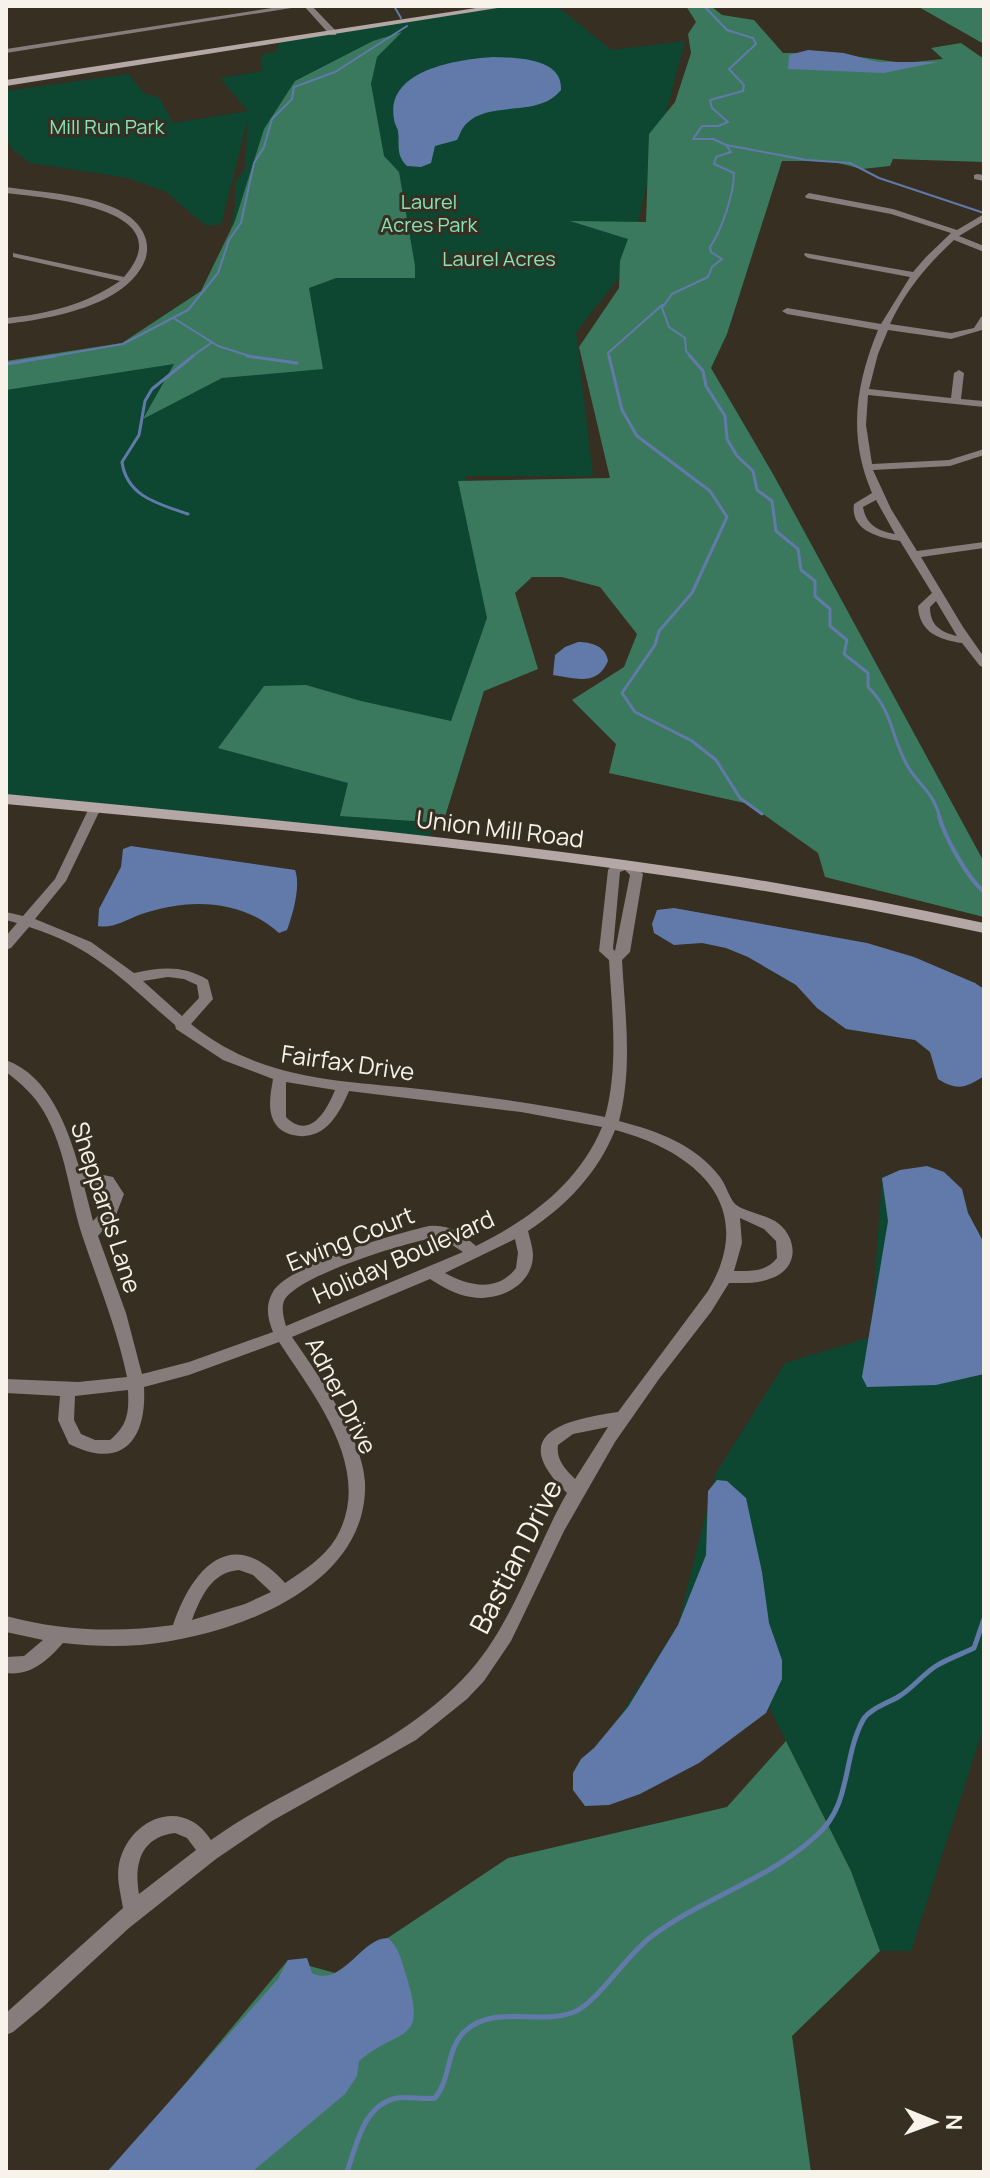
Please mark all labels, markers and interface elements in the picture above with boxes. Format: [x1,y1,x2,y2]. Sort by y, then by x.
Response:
park label: Mill Run Park [49,113,166,140]
park label: Laurel Acres Park [381,188,478,238]
park label: Laurel Acres [442,245,556,272]
street label: Union Mill Road [414,801,586,855]
street label: Fairfax Drive [279,1036,417,1088]
street label: Sheppards Lane [64,1117,150,1297]
street label: Ewing Court [281,1197,419,1279]
street label: Holiday Boulevard [307,1201,499,1311]
street label: Adner Drive [298,1331,386,1459]
street label: Bastian Drive [460,1472,570,1640]
north arrow [894,2082,974,2162]
text: N [939,2114,969,2131]

